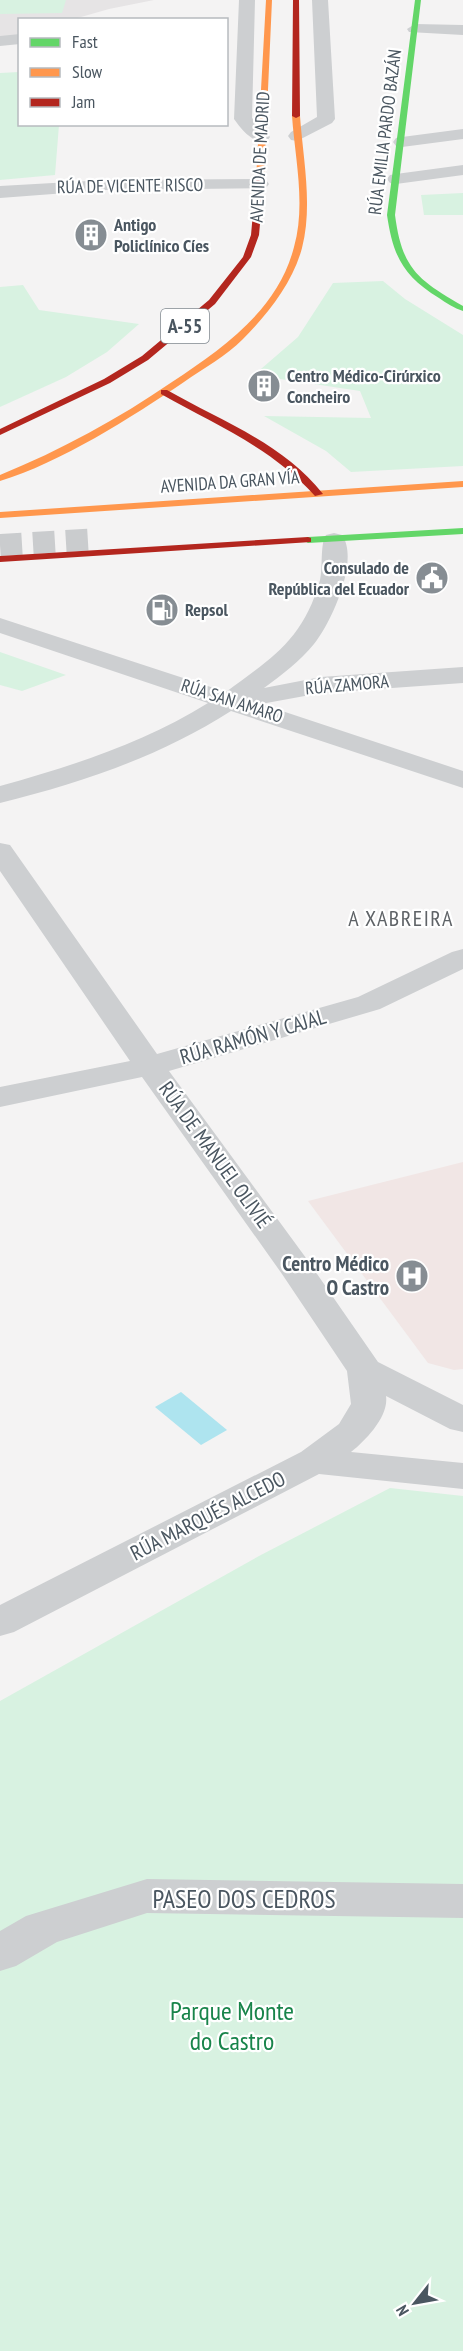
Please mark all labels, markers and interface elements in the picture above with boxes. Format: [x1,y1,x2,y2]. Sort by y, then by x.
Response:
legend [18,18,228,126]
text: Fast [72,30,98,53]
street label: RÚA EMILIA PARDO BAZÁN [363,48,406,216]
text: Slow [72,60,103,83]
text: Jam [71,90,95,113]
street label: AVENIDA DE MADRID [245,91,274,223]
street label: RÚA DE VICENTE RISCO [57,173,203,198]
place label: Antigo Policlínico Cíes [113,213,209,257]
building icon: Antigo Policlínico Cíes [73,217,109,253]
road number: A-55 [161,309,209,343]
place label: Centro Médico-Cirúrxico Concheiro [287,364,441,408]
building icon: Centro Médico-Cirúrxico Concheiro [246,368,282,404]
street label: AVENIDA DA GRAN VÍA [160,465,301,498]
place label: Consulado de República del Ecuador [268,556,410,600]
public building icon: Consulado de República del Ecuador [414,560,450,596]
fuel station icon: Repsol [144,592,180,628]
place label: Repsol [185,598,228,621]
street label: RÚA ZAMORA [304,669,390,700]
street label: RÚA SAN AMARO [178,673,286,728]
district label: A XABREIRA [348,904,454,932]
street label: RÚA RAMÓN Y CAJAL [177,1003,329,1070]
street label: RÚA DE MANUEL OLIVIÉ [153,1076,278,1233]
place label: Centro Médico O Castro [282,1250,389,1301]
hospital icon: Centro Médico O Castro [394,1258,430,1294]
street label: RÚA MARQUÉS ALCEDO [126,1465,290,1566]
street label: PASEO DOS CEDROS [152,1882,336,1915]
park label: Parque Monte do Castro [170,1994,294,2057]
north arrow [385,2273,445,2333]
text: N [391,2302,413,2320]

